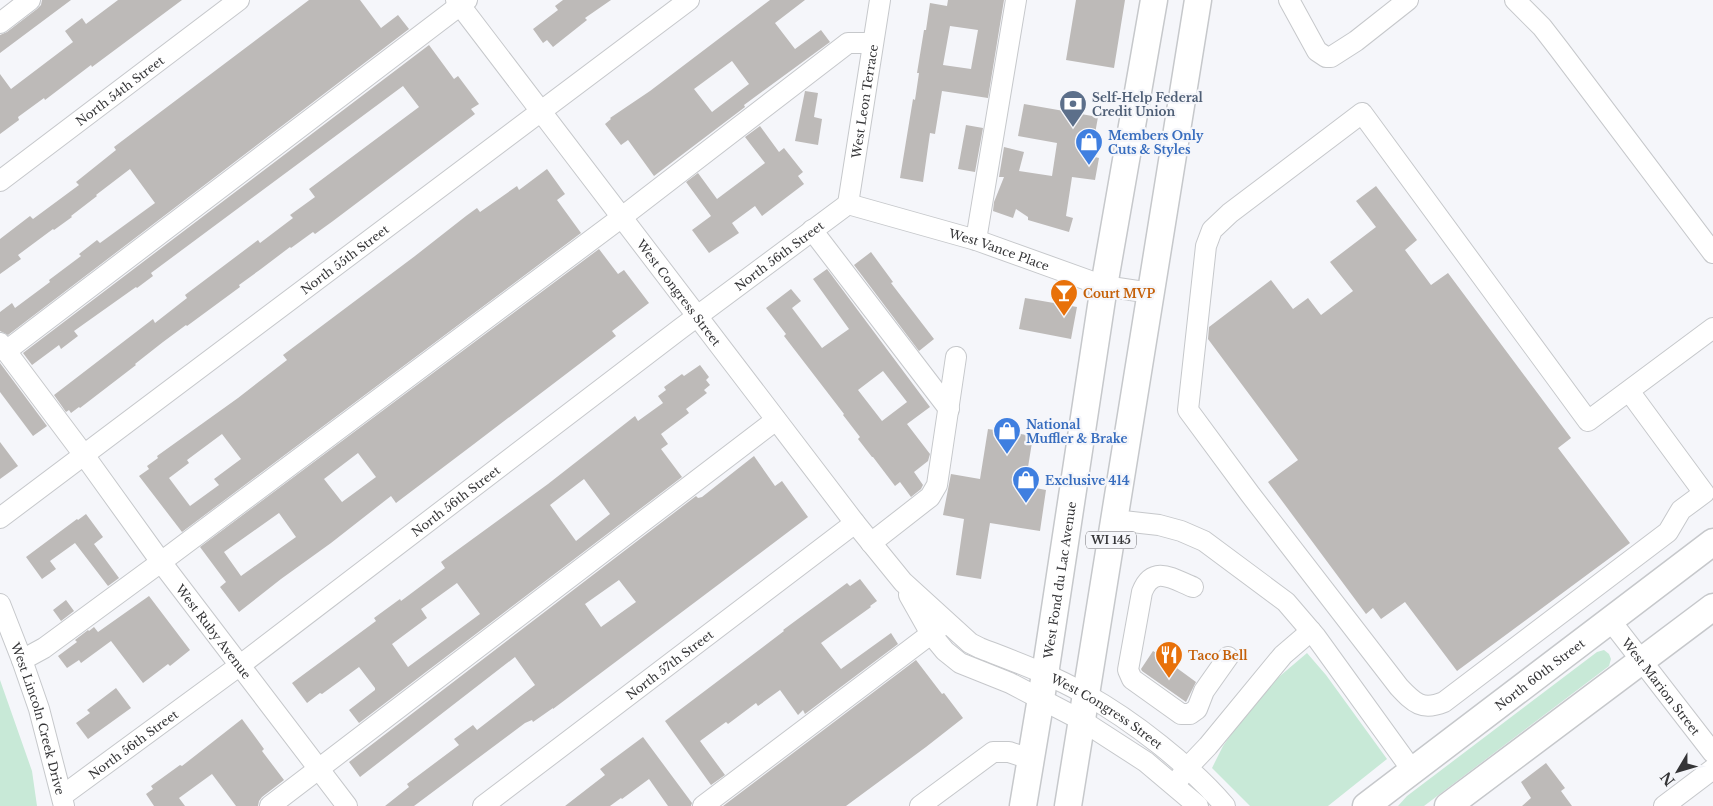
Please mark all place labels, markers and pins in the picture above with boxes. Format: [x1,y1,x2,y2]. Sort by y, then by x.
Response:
bank icon: Self-Help Federal Credit Union [1058,89,1088,128]
place label: Self-Help Federal Credit Union [1092,90,1204,119]
shop icon: Members Only Cuts & Styles [1074,127,1104,166]
place label: Members Only Cuts & Styles [1108,128,1204,157]
bar icon: Court MVP [1049,278,1079,317]
place label: Court MVP [1083,286,1155,301]
shop icon: National Muffler & Brake [992,416,1022,455]
place label: National Muffler & Brake [1026,417,1128,446]
shop icon: Exclusive 414 [1011,465,1041,504]
place label: Exclusive 414 [1045,473,1130,488]
restaurant icon: Taco Bell [1154,640,1184,679]
place label: Taco Bell [1188,648,1248,663]

